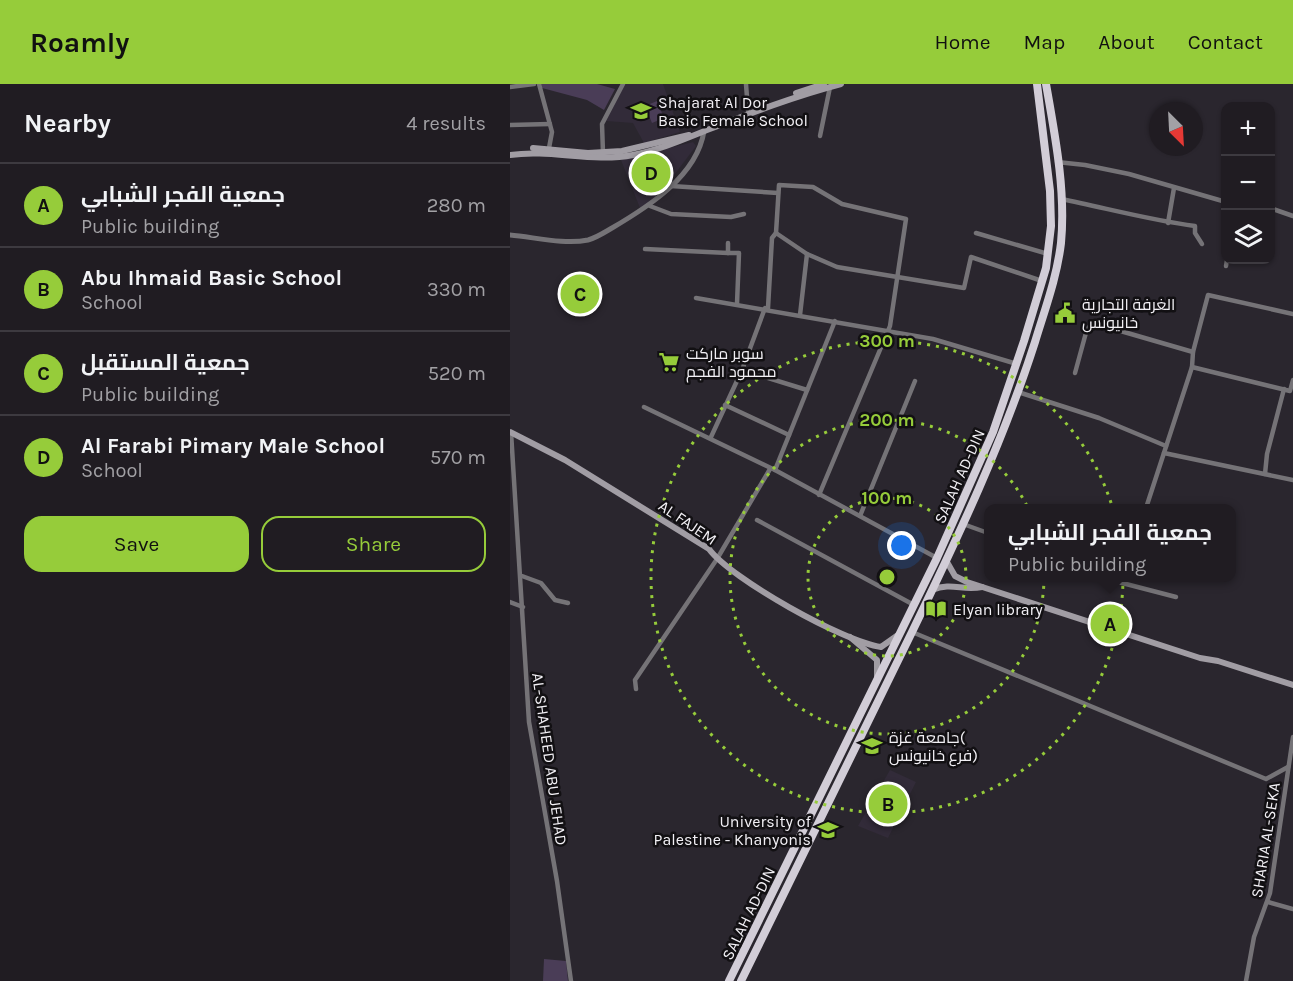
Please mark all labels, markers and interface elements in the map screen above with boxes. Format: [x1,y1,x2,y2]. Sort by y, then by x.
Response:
text: Roamly [30,26,129,59]
text: Home [935,30,991,54]
text: Map [1024,30,1065,54]
text: About [1098,30,1155,54]
text: Contact [1188,30,1263,54]
place label: Shajarat Al Dor Basic Female School [658,93,808,130]
school or university icon: Shajarat Al Dor Basic Female School [629,99,653,123]
north arrow [1149,102,1203,156]
map controls [1221,102,1275,264]
button: + [1221,102,1275,156]
text: Nearby [24,108,111,139]
text: 4 results [406,112,486,135]
pin: D [632,150,670,196]
button: − [1221,156,1275,210]
text: جمعية الفجر الشبابي [81,182,285,208]
text: A [37,194,50,217]
text: 280 m [427,194,486,217]
button: layers [1221,210,1275,264]
text: Public building [81,215,219,238]
text: Abu Ihmaid Basic School [81,265,342,291]
pin: C [560,272,600,316]
text: B [37,278,50,301]
text: 330 m [427,278,486,301]
text: School [81,291,143,314]
place label: الغرفة التجارية خانيونس [1082,295,1175,333]
public building icon: الغرفة التجارية خانيونس [1053,301,1077,325]
text: 300 m [859,330,915,352]
place label: سوبر ماركت محمود الفجم [686,344,777,383]
text: جمعية المستقبل [81,350,250,376]
supermarket icon: سوبر ماركت محمود الفجم [657,350,681,374]
text: C [37,362,50,385]
text: 520 m [428,362,486,385]
text: Public building [81,383,219,406]
text: 200 m [859,409,915,431]
street label: SALAH AD-DIN [930,426,989,526]
text: Al Farabi Pimary Male School [81,433,385,459]
text: D [37,446,50,469]
text: 570 m [430,446,486,469]
text: School [81,459,143,482]
text: 100 m [862,487,912,509]
street label: AL FAJEM [655,496,720,549]
popup [984,504,1236,582]
button: Save [24,516,249,572]
button: Share [261,516,486,572]
text: جمعية الفجر الشبابي [1008,520,1212,546]
your location [887,531,916,560]
text: Public building [1008,553,1146,576]
centre of rings [877,567,897,587]
library icon: Elyan library [924,597,948,621]
place label: Elyan library [953,600,1043,619]
pin: A [1090,602,1130,646]
street label: AL-SHAHEED ABU JEHAD [528,672,571,847]
place label: جامعة غزة( فرع خانيونس) [889,728,978,767]
school or university icon: جامعة غزة( فرع خانيونس) [860,734,884,758]
street label: SHARIA AL-SEKA [1247,781,1284,899]
pin: B [868,782,908,826]
place label: University of Palestine - Khanyonis [654,812,812,849]
school or university icon: University of Palestine - Khanyonis [816,818,840,842]
street label: SALAH AD-DIN [718,864,779,963]

